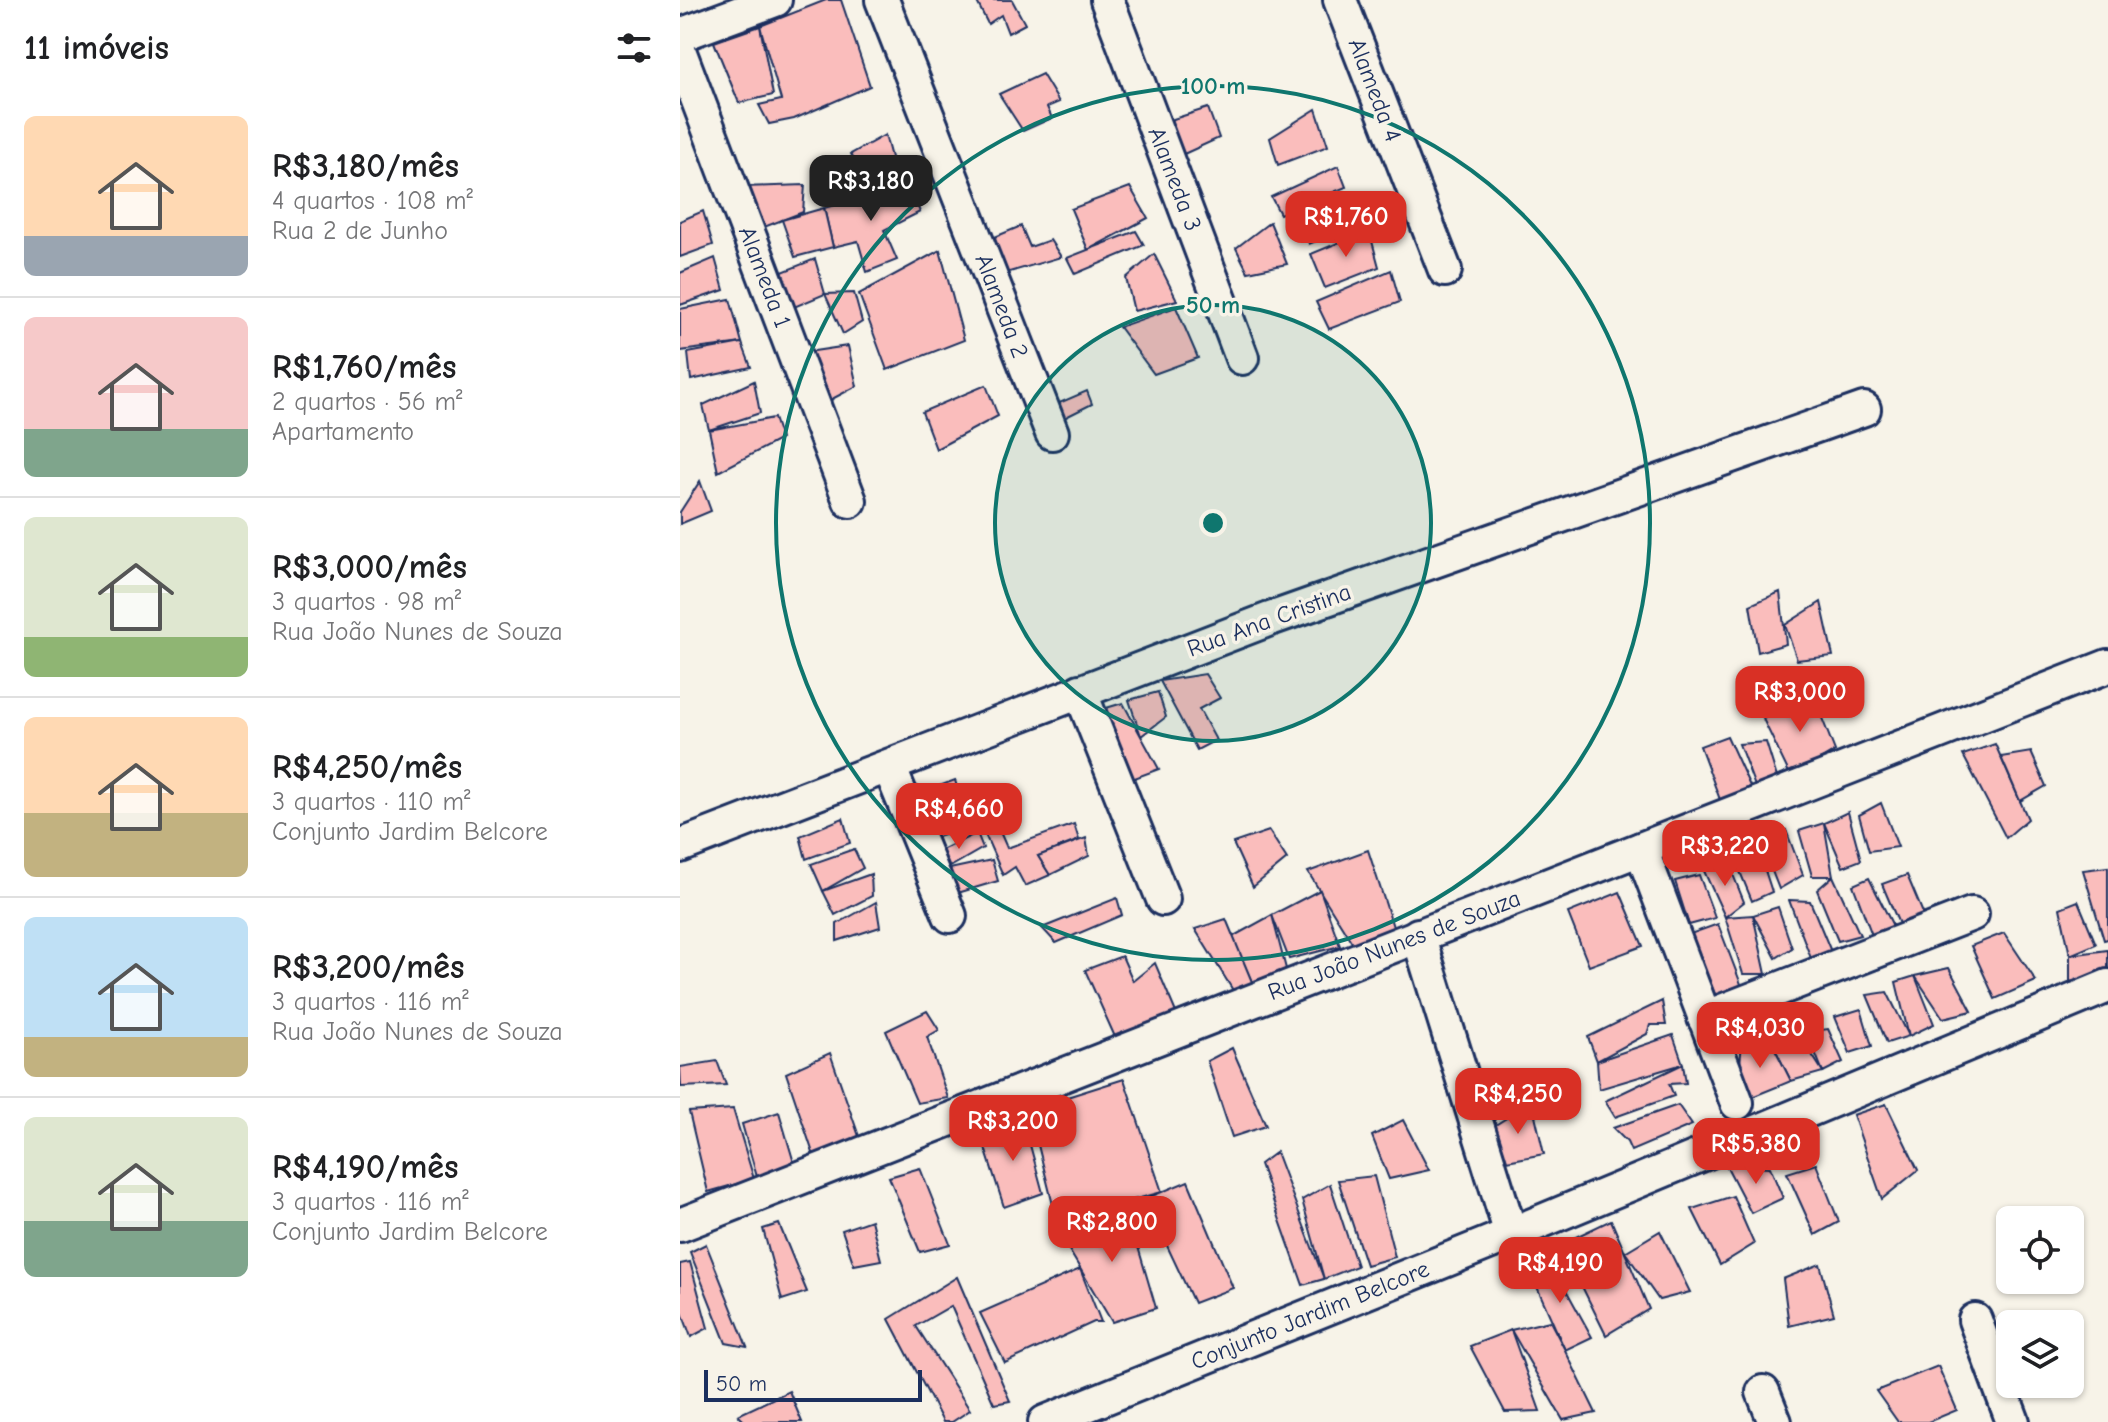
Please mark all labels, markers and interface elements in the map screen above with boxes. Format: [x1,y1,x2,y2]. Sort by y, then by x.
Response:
icon: filters [612,26,656,70]
text: 11 imóveis [24,28,169,68]
street label: Alameda 4 [1343,34,1407,146]
text: 100 m [1181,72,1245,100]
street label: Alameda 3 [1142,123,1208,235]
text: R$3,180/mês [272,146,459,186]
icon: home [88,148,184,244]
pin: R$3,180 [797,155,945,223]
text: R$3,180 [828,166,915,196]
text: 4 quartos · 108 m² [272,186,473,216]
pin: R$1,760 [1272,191,1420,259]
text: R$1,760 [1303,202,1389,232]
text: Rua 2 de Junho [272,216,448,246]
street label: Alameda 1 [733,222,797,332]
street label: Alameda 2 [969,250,1035,362]
text: 50 m [1186,291,1240,319]
text: R$1,760/mês [272,347,456,387]
icon: home [88,349,184,445]
text: 2 quartos · 56 m² [272,387,463,417]
text: Apartamento [272,417,414,447]
centre of rings [1199,509,1227,537]
text: R$3,000/mês [272,547,467,587]
icon: home [88,549,184,645]
street label: Rua Ana Cristina [1183,577,1355,663]
text: 3 quartos · 98 m² [272,587,461,617]
text: Rua João Nunes de Souza [272,617,563,647]
pin: R$3,000 [1726,666,1874,734]
text: R$3,000 [1753,677,1847,707]
text: R$4,250/mês [272,747,462,787]
icon: home [88,749,184,845]
pin: R$4,660 [885,783,1033,851]
text: 3 quartos · 110 m² [272,787,470,817]
text: R$4,660 [914,794,1004,824]
text: Conjunto Jardim Belcore [272,817,548,847]
pin: R$3,220 [1651,820,1799,888]
text: R$3,220 [1680,831,1770,861]
street label: Rua João Nunes de Souza [1264,884,1524,1006]
text: R$3,200/mês [272,947,464,987]
icon: home [88,949,184,1045]
text: 3 quartos · 116 m² [272,987,469,1017]
pin: R$4,030 [1686,1002,1834,1070]
text: R$4,030 [1715,1013,1805,1043]
text: Rua João Nunes de Souza [272,1017,563,1047]
pin: R$4,250 [1444,1068,1592,1136]
text: R$4,250 [1473,1079,1563,1109]
pin: R$3,200 [939,1095,1087,1163]
text: R$3,200 [967,1106,1059,1136]
pin: R$5,380 [1682,1118,1830,1186]
text: R$5,380 [1711,1129,1801,1159]
text: R$4,190/mês [272,1147,458,1187]
icon: home [88,1149,184,1245]
text: 3 quartos · 116 m² [272,1187,469,1217]
pin: R$2,800 [1038,1196,1186,1264]
map controls [1996,1206,2084,1398]
button: locate [1996,1206,2084,1294]
text: R$2,800 [1066,1207,1158,1237]
text: Conjunto Jardim Belcore [272,1217,548,1247]
pin: R$4,190 [1486,1237,1634,1305]
text: R$4,190 [1517,1248,1603,1278]
street label: Conjunto Jardim Belcore [1187,1254,1433,1376]
button: layers [1996,1310,2084,1398]
scale bar [704,1366,922,1402]
text: 50 m [716,1371,767,1397]

